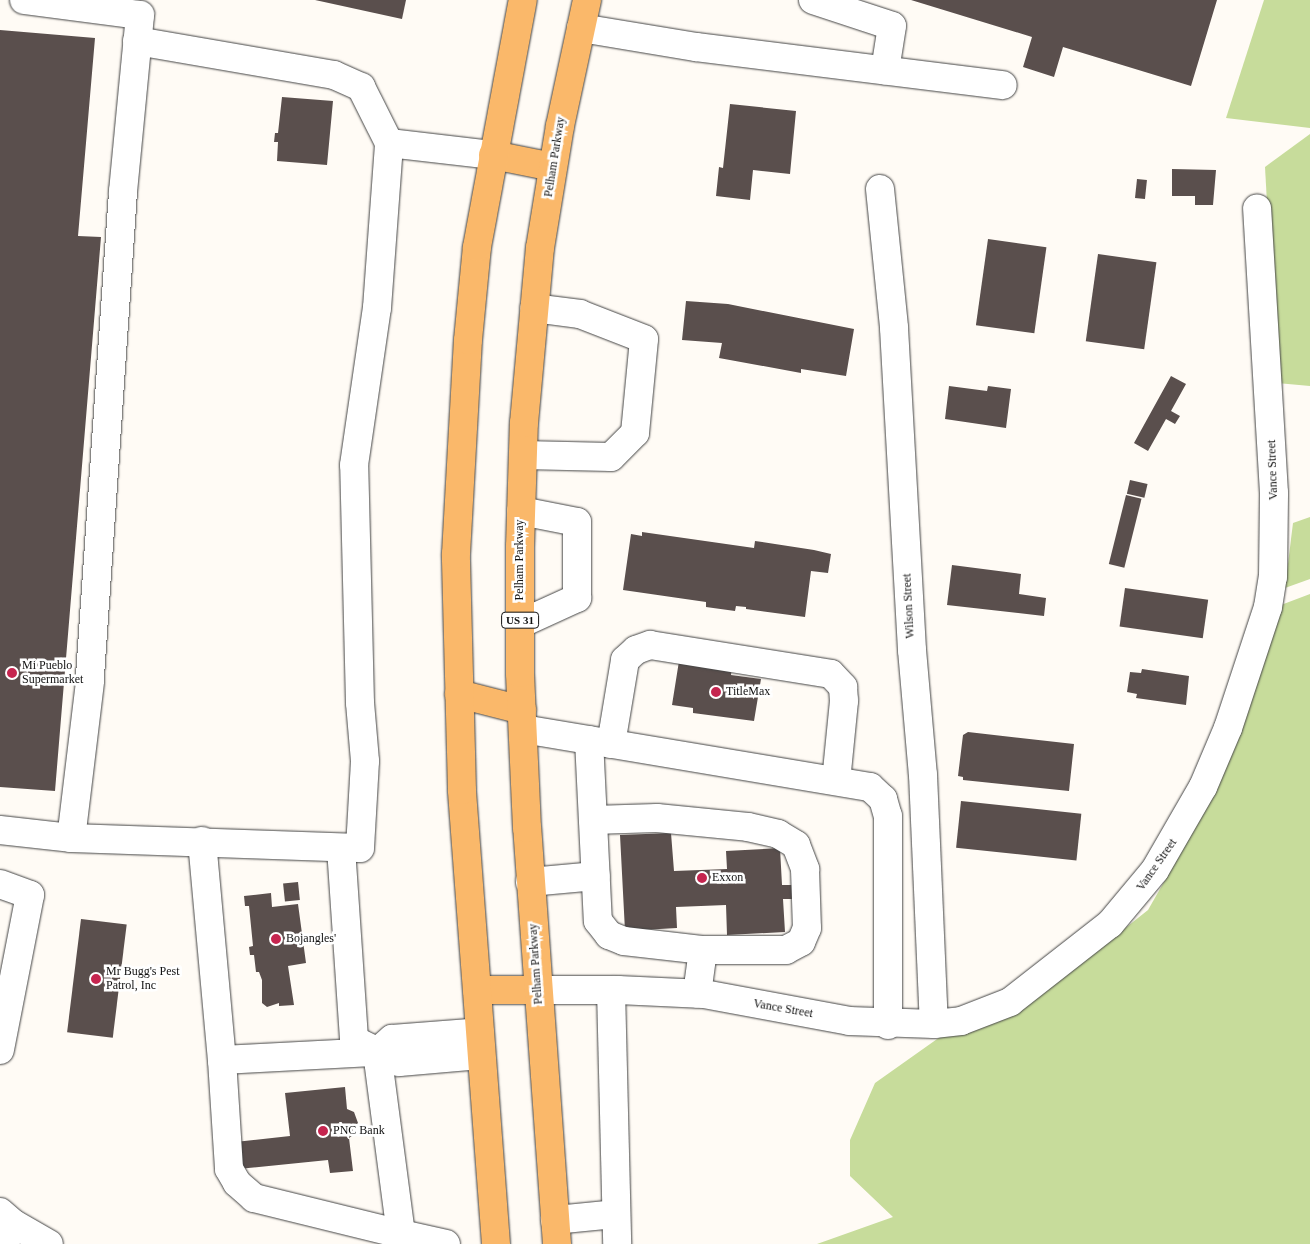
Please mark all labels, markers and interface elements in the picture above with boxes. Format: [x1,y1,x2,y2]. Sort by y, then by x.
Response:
street label: Pelham Parkway [542,116,568,198]
street label: Vance Street [1265,440,1281,500]
street label: Pelham Parkway [513,520,527,600]
street label: Wilson Street [900,573,918,639]
road number: US 31 [500,612,540,628]
place label: Mi Pueblo Supermarket [22,659,83,687]
marker: Mi Pueblo Supermarket [6,667,18,679]
place label: TitleMax [726,685,770,699]
marker: TitleMax [710,686,722,698]
street label: Vance Street [1134,836,1180,894]
place label: Exxon [712,871,743,885]
marker: Exxon [696,872,708,884]
street label: Pelham Parkway [526,923,546,1005]
place label: Bojangles' [286,932,336,946]
marker: Bojangles' [270,933,282,945]
place label: Mr Bugg's Pest Patrol, Inc [106,965,180,993]
marker: Mr Bugg's Pest Patrol, Inc [90,973,102,985]
street label: Vance Street [752,997,814,1021]
place label: PNC Bank [333,1124,385,1138]
marker: PNC Bank [317,1125,329,1137]

